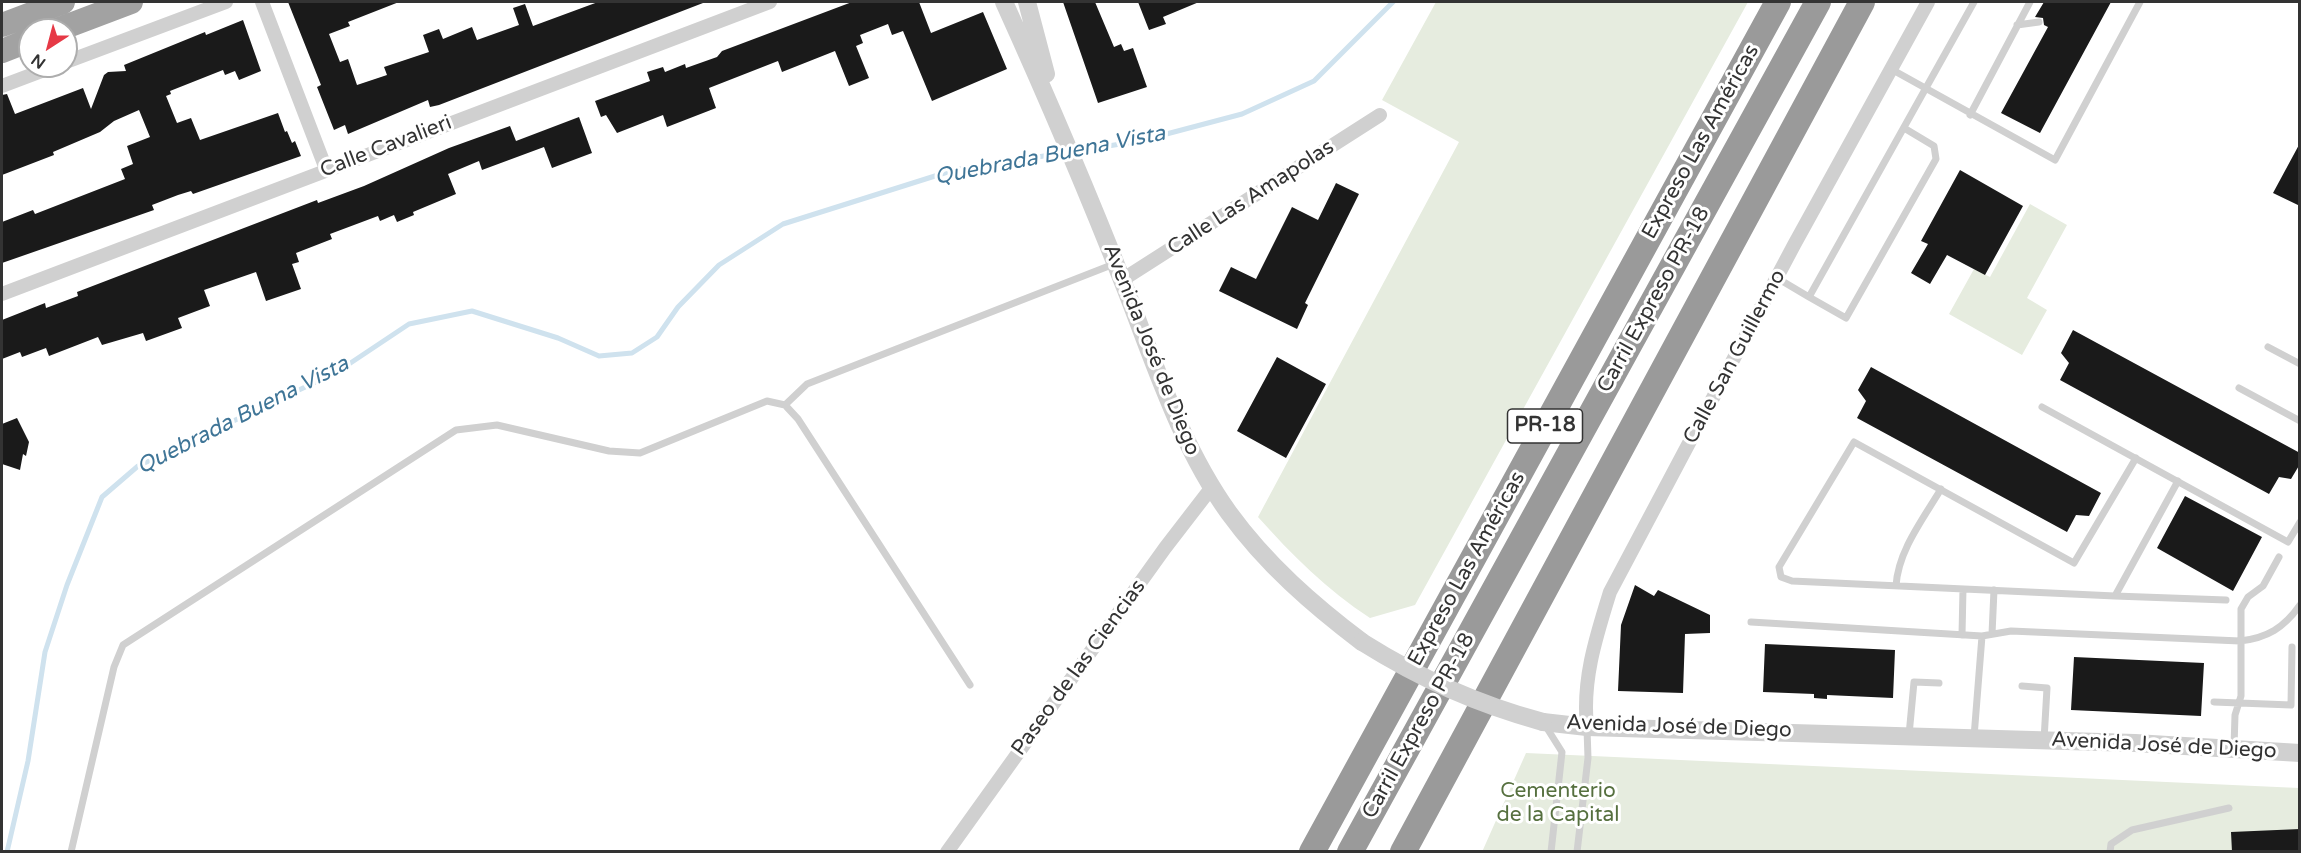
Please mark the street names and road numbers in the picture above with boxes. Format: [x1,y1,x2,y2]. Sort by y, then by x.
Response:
street label: Expreso Las Américas [1637,40,1765,244]
street label: Calle Cavalieri [317,110,455,184]
street label: Calle Las Amapolas [1163,135,1339,261]
street label: Carril Expreso PR-18 [1592,203,1716,397]
street label: Avenida José de Diego [1097,241,1205,459]
street label: Calle San Guillermo [1678,266,1792,448]
road number: PR-18 [1508,409,1582,443]
street label: Expreso Las Américas [1403,467,1531,671]
street label: Paseo de las Ciencias [1007,575,1151,761]
street label: Carril Expreso PR-18 [1357,629,1481,823]
street label: Avenida José de Diego [1566,710,1792,744]
street label: Avenida José de Diego [2051,728,2277,764]

